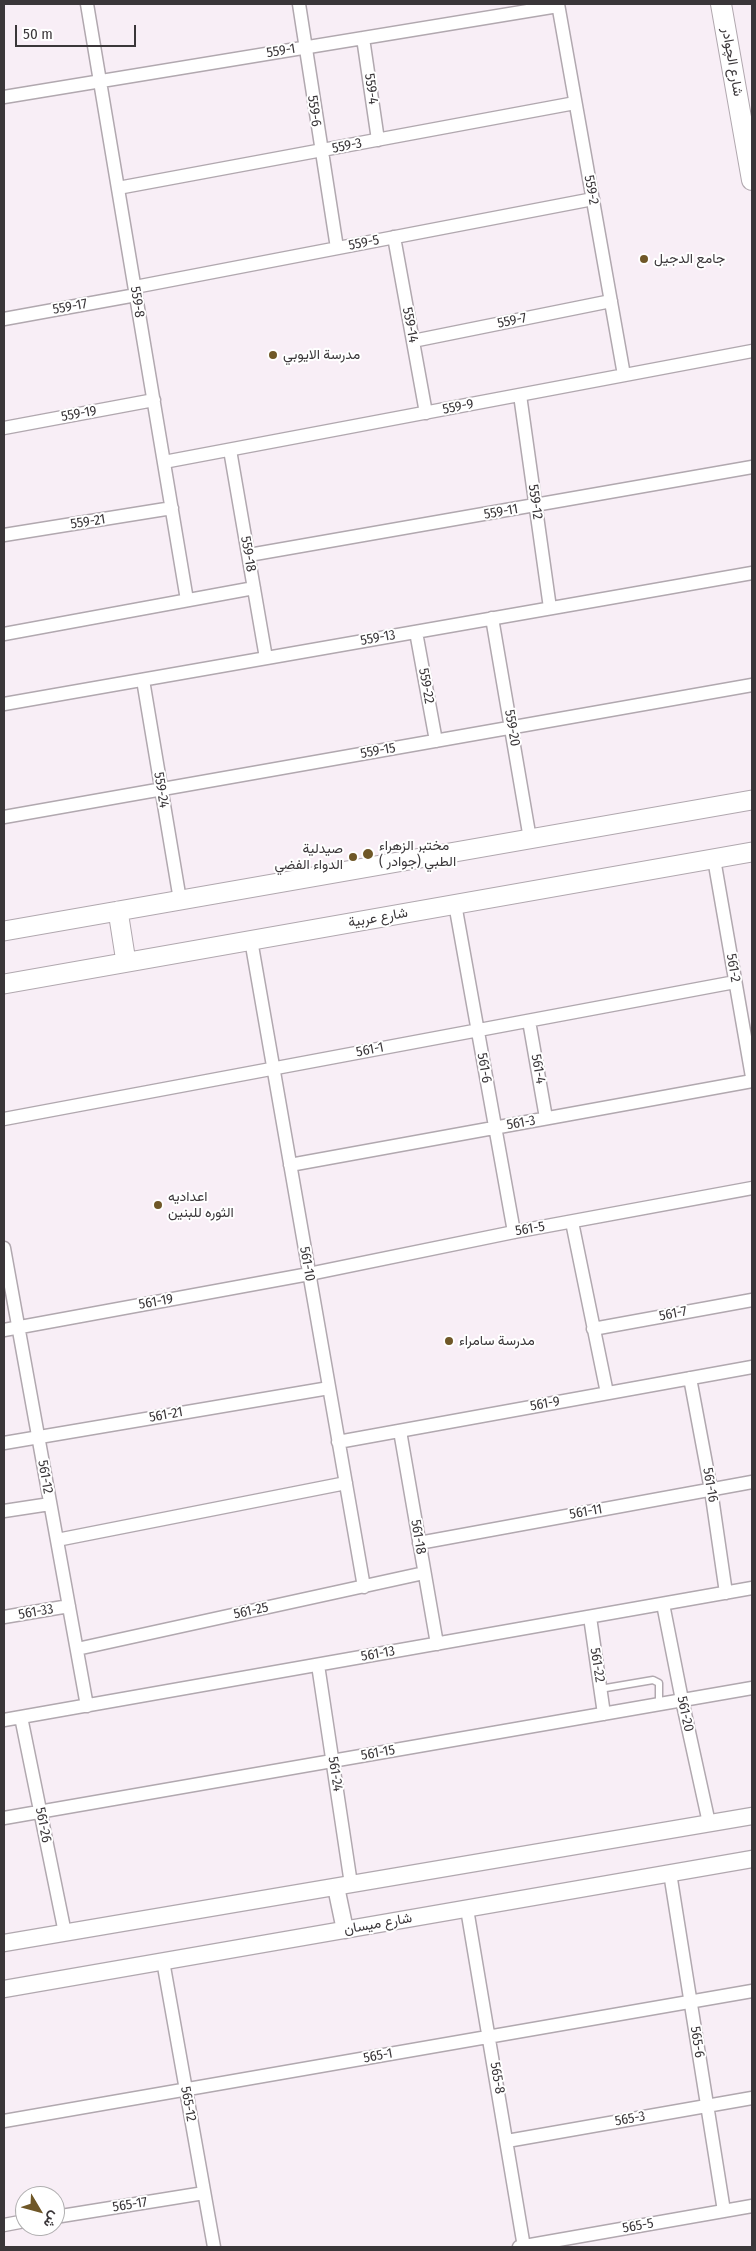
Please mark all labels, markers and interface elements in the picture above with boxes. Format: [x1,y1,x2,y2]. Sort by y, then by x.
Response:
scale bar [18,15,139,47]
text: 50 m [23,25,53,43]
street label: شارع الچوادر [718,26,746,98]
street label: 559-1 [265,40,297,62]
street label: 559-4 [361,72,381,106]
street label: 559-6 [303,94,325,128]
street label: 559-3 [331,135,363,157]
street label: 559-2 [580,174,602,206]
street label: 559-5 [347,232,381,254]
place label: جامع الدجيل [654,251,725,267]
marker: جامع الدجيل [638,253,650,265]
street label: 559-8 [126,285,148,319]
street label: 559-17 [51,296,89,318]
street label: 559-14 [398,306,422,344]
street label: 559-7 [496,310,528,332]
place label: مدرسة الايوبي [283,347,360,363]
marker: مدرسة الايوبي [267,349,279,361]
street label: 559-9 [441,396,475,418]
street label: 559-19 [60,403,98,425]
street label: 559-12 [524,483,546,521]
street label: 559-11 [483,501,519,523]
street label: 559-21 [69,511,107,533]
street label: 559-18 [237,535,259,573]
street label: 559-13 [359,627,397,649]
street label: 559-22 [415,667,437,705]
street label: 559-20 [501,708,523,748]
street label: 559-15 [359,740,397,762]
street label: 559-24 [150,771,172,809]
place label: مختبر الزهراء الطبي (جوادر ) [379,838,456,870]
place label: صيدلية الدواء الفضي [274,841,343,874]
marker: مختبر الزهراء الطبي (جوادر ) [361,847,375,861]
marker: صيدلية الدواء الفضي [347,851,359,863]
street label: شارع عربية [347,904,409,932]
street label: 561-2 [722,952,744,984]
street label: 561-1 [355,1039,385,1061]
street label: 561-6 [473,1052,495,1084]
street label: 561-4 [527,1053,549,1085]
street label: 561-3 [505,1112,537,1134]
place label: اعداديه الثوره للبنين [168,1189,234,1222]
marker: اعداديه الثوره للبنين [152,1199,164,1211]
street label: 561-5 [514,1218,546,1240]
street label: 561-10 [296,1245,318,1283]
street label: 561-19 [137,1291,175,1313]
street label: 561-7 [658,1303,688,1325]
place label: مدرسة سامراء [459,1333,535,1349]
marker: مدرسة سامراء [443,1335,455,1347]
street label: 561-9 [529,1393,561,1415]
street label: 561-21 [148,1404,184,1426]
street label: 561-12 [34,1459,56,1495]
street label: 561-16 [699,1466,721,1504]
street label: 561-11 [568,1501,604,1523]
street label: 561-18 [407,1518,429,1556]
street label: 561-25 [232,1599,270,1623]
street label: 561-33 [17,1601,55,1623]
street label: 561-13 [360,1643,396,1665]
street label: 561-22 [586,1646,608,1684]
street label: 561-20 [673,1695,697,1733]
street label: 561-15 [360,1742,396,1764]
street label: 561-24 [324,1755,346,1793]
street label: 561-26 [31,1806,55,1844]
street label: شارع ميسان [343,1910,413,1938]
street label: 565-6 [686,2025,708,2059]
street label: 565-1 [362,2045,394,2067]
street label: 565-8 [486,2061,508,2095]
street label: 565-12 [177,2085,199,2123]
street label: 565-3 [614,2108,646,2130]
north arrow [15,2186,65,2236]
street label: 565-17 [111,2194,149,2216]
text: ش [40,2208,63,2232]
street label: 565-5 [621,2215,655,2237]

